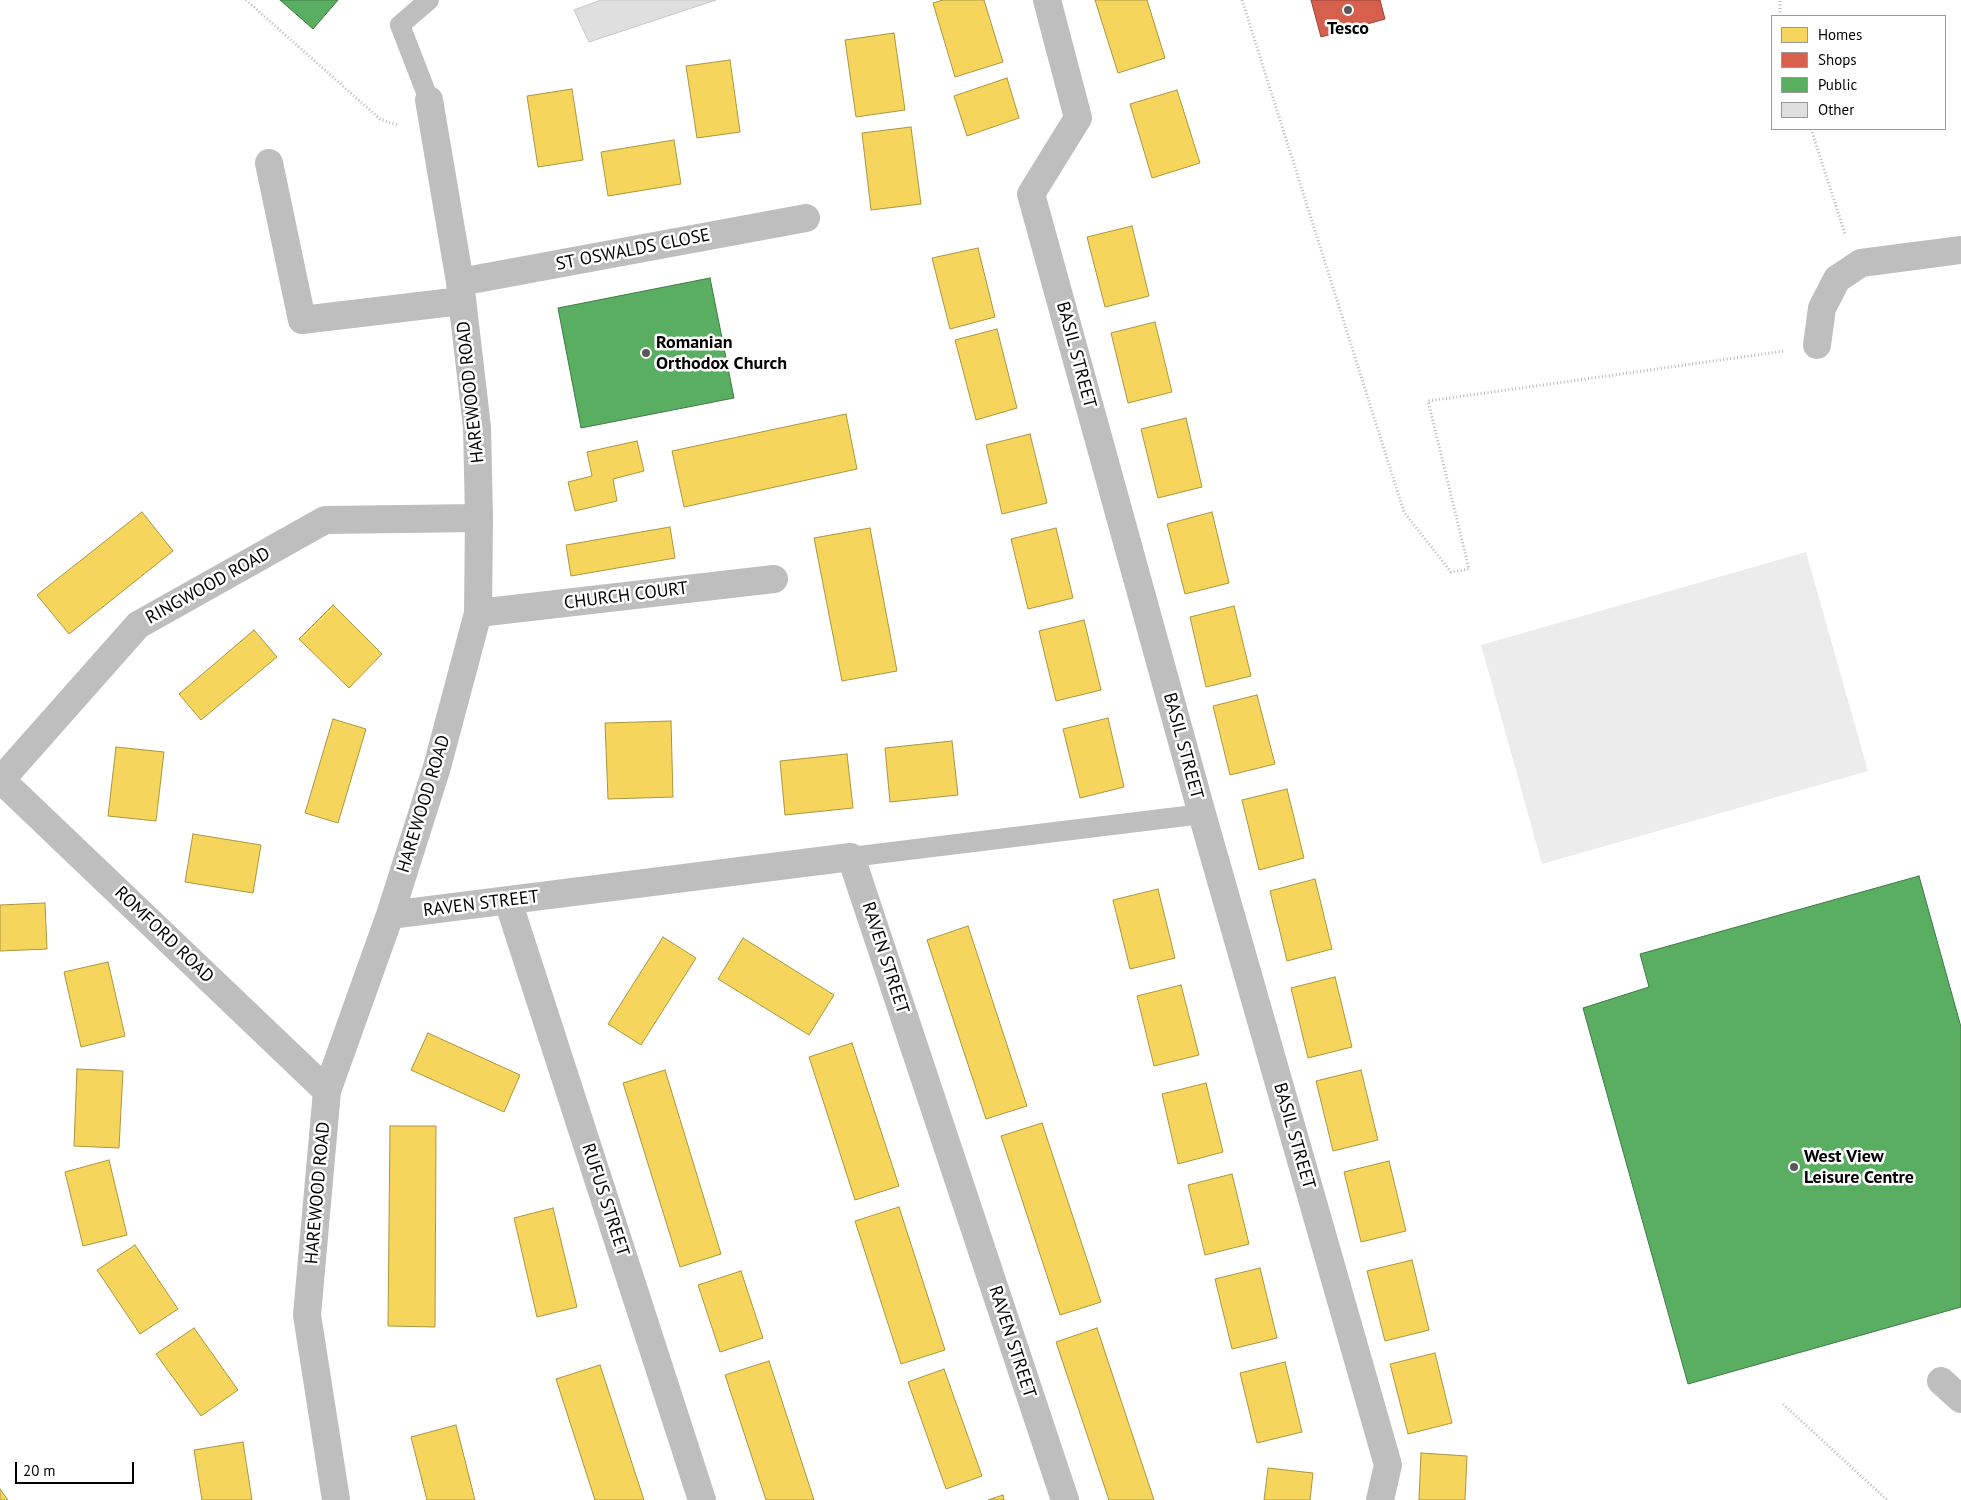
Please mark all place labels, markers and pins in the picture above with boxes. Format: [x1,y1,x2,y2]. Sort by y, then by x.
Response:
marker: Tesco [1342,4,1354,16]
place label: Tesco [1327,18,1369,40]
place label: Romanian Orthodox Church [656,332,787,374]
marker: Romanian Orthodox Church [640,347,652,359]
place label: West View Leisure Centre [1804,1146,1914,1188]
marker: West View Leisure Centre [1788,1161,1800,1173]

